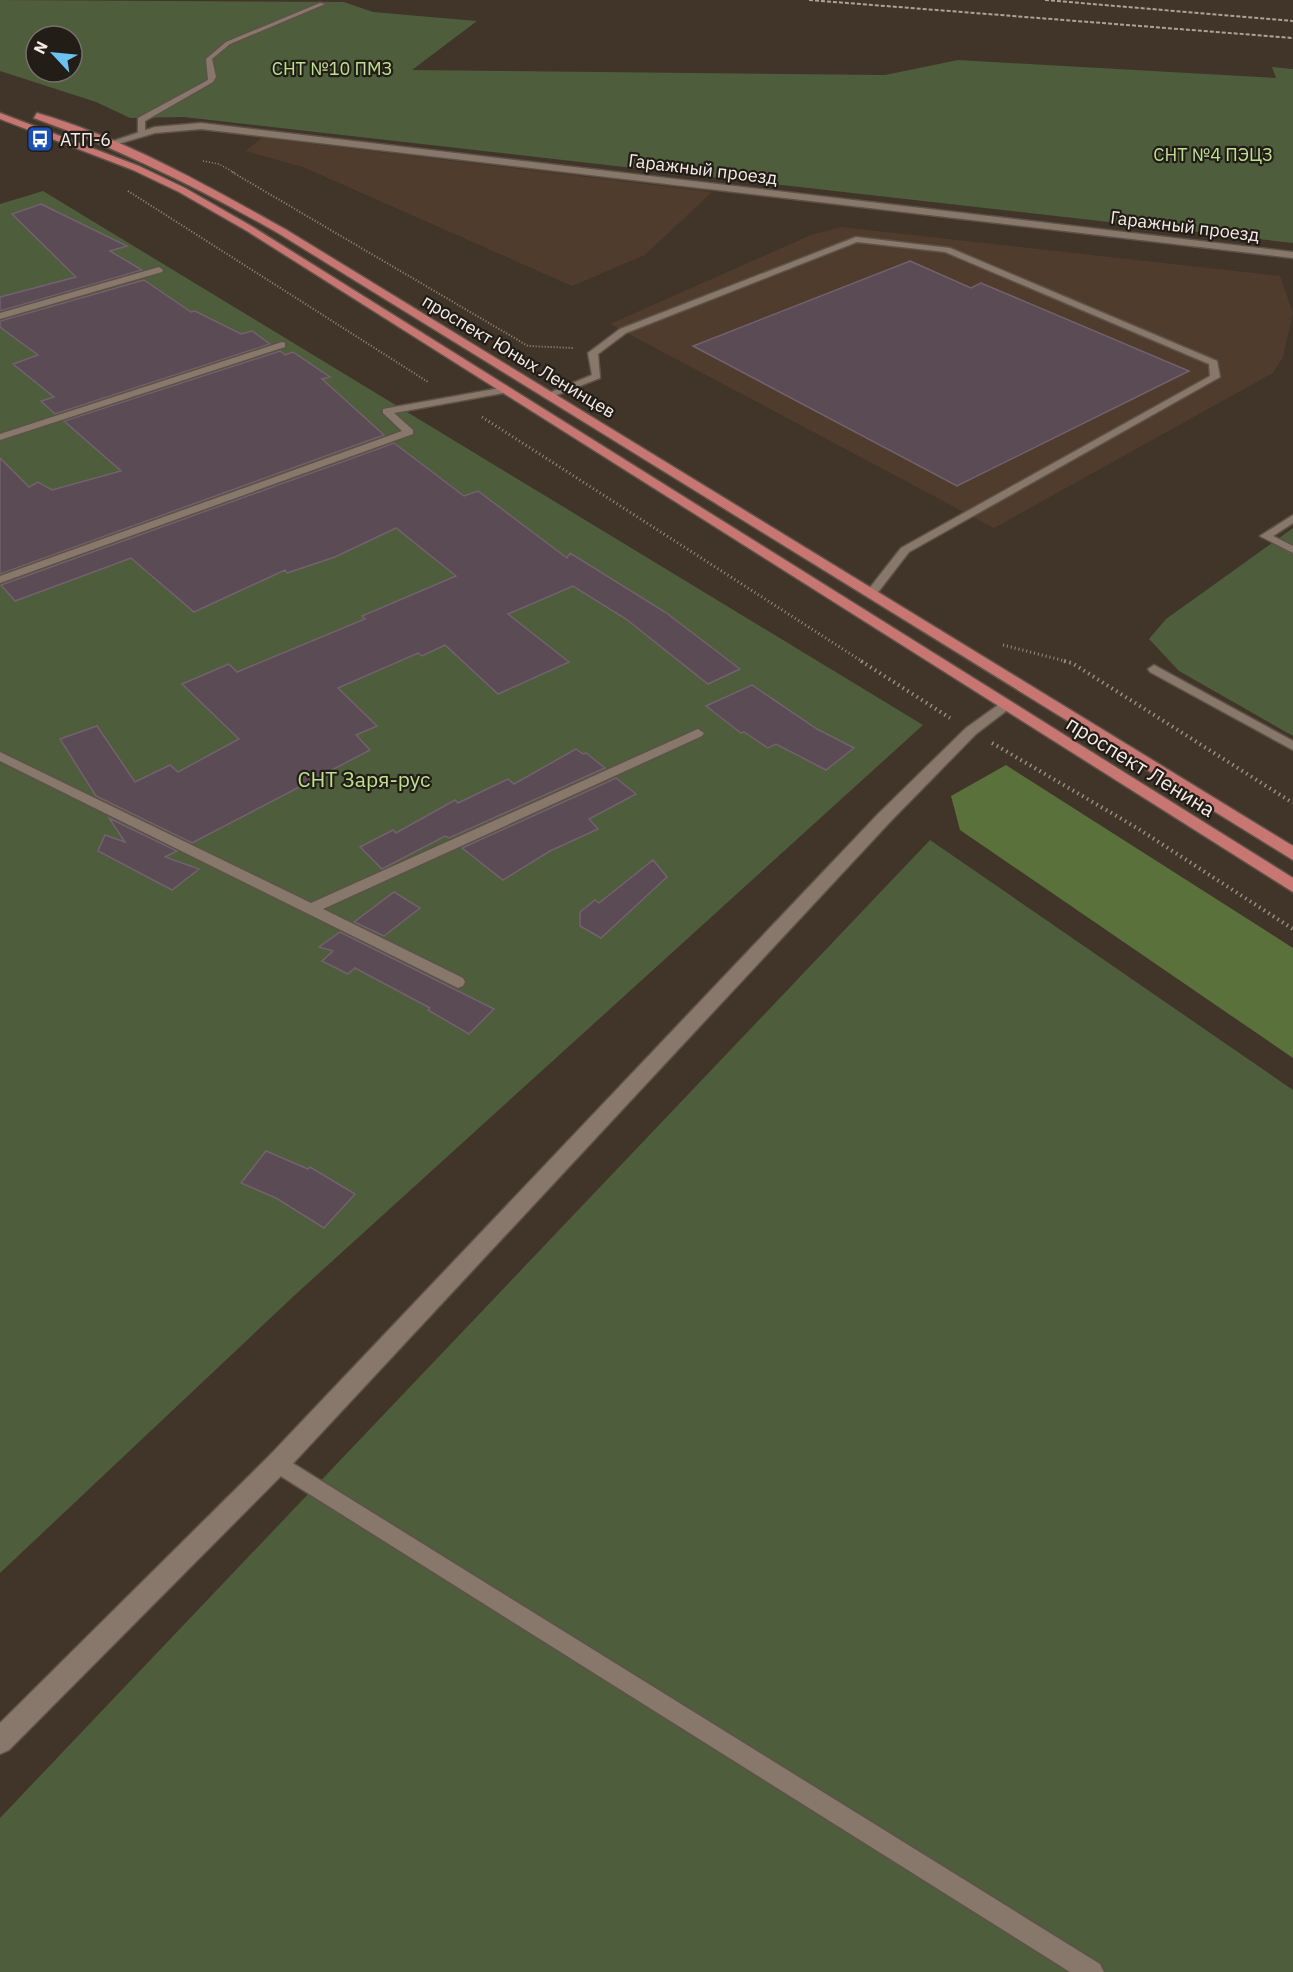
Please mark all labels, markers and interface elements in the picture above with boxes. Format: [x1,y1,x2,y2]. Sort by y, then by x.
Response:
north arrow [24,24,84,84]
text: N [29,38,52,57]
park label: СНТ №10 ПМЗ [272,57,392,80]
bus stop icon: АТП-6 [25,124,55,154]
place label: АТП-6 [60,128,111,151]
park label: СНТ №4 ПЭЦЗ [1153,143,1273,166]
street label: Гаражный проезд [627,148,779,190]
street label: Гаражный проезд [1109,205,1261,247]
street label: проспект Юных Ленинцев [418,289,620,423]
street label: проспект Ленина [1061,709,1221,823]
park label: СНТ Заря-рус [297,765,431,793]

